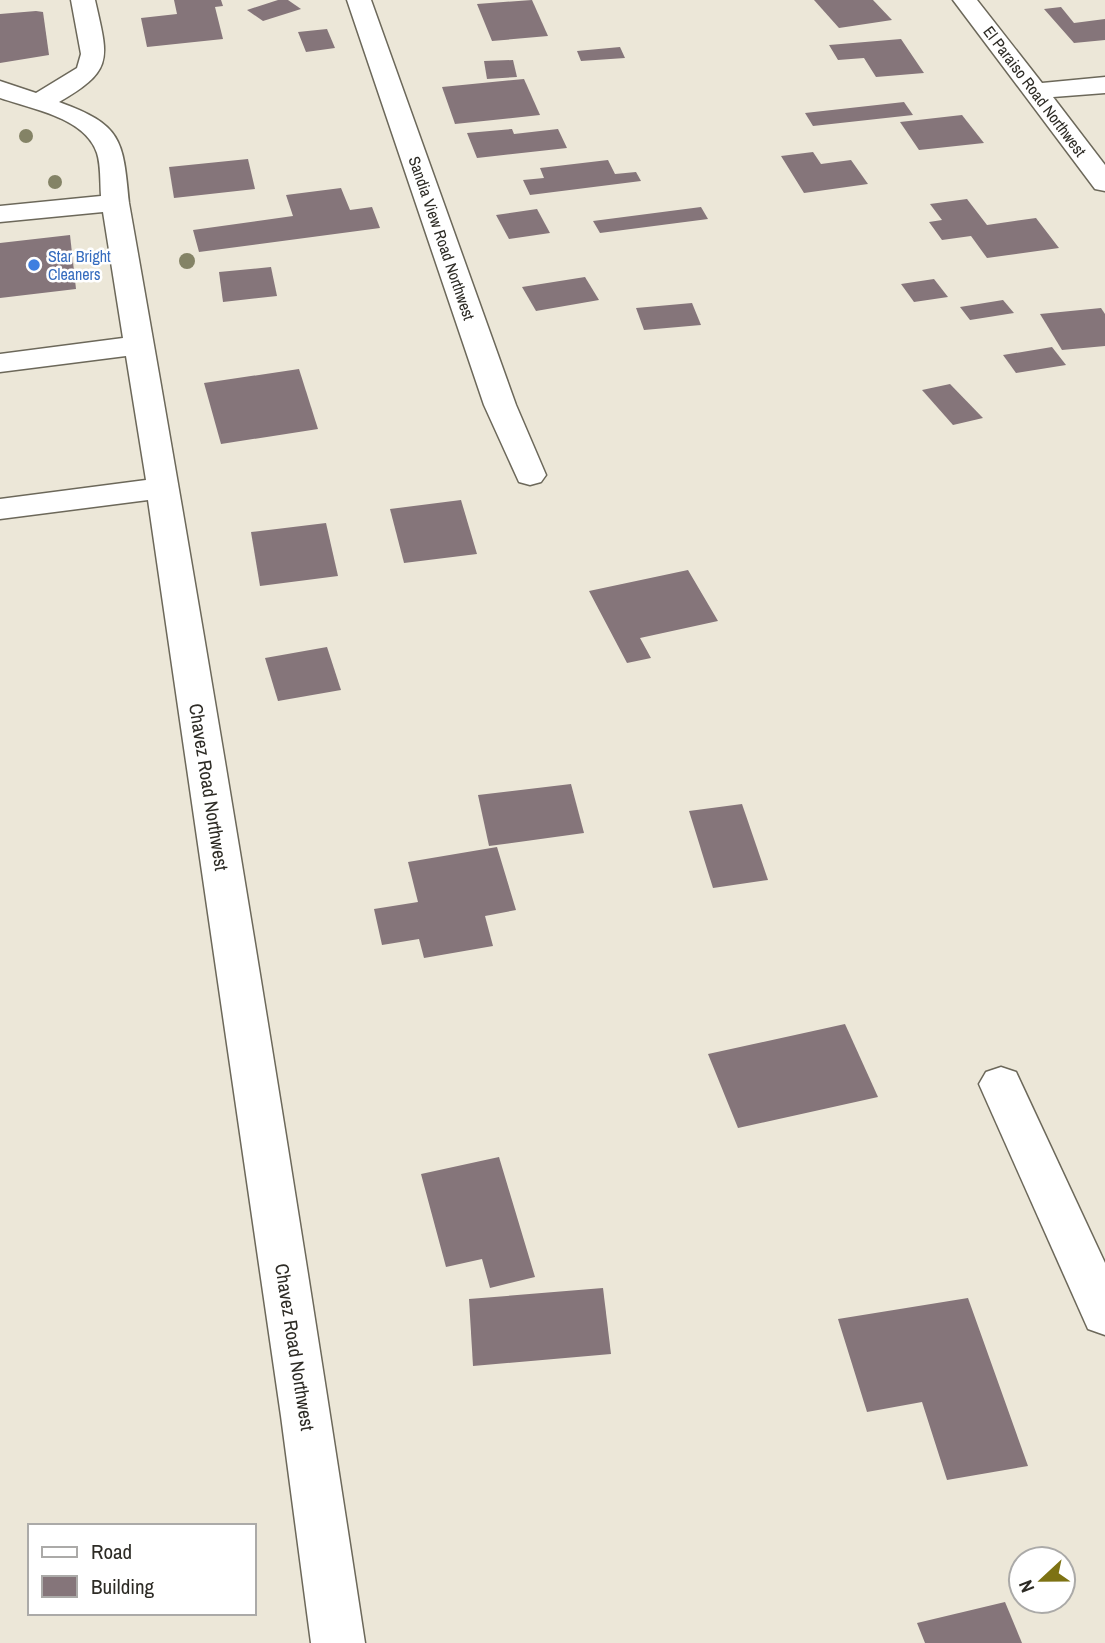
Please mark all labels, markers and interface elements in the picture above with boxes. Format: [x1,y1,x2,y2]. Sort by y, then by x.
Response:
street label: El Paraiso Road Northwest [979,21,1092,161]
street label: Sandia View Road Northwest [404,153,480,323]
place label: Star Bright Cleaners [48,245,111,285]
marker: Star Bright Cleaners [26,257,42,273]
street label: Chavez Road Northwest [183,702,235,873]
street label: Chavez Road Northwest [269,1262,321,1433]
legend [28,1524,256,1615]
text: Road [91,1537,132,1566]
north arrow [1007,1545,1077,1615]
text: Building [91,1572,155,1601]
text: N [1012,1576,1040,1596]

